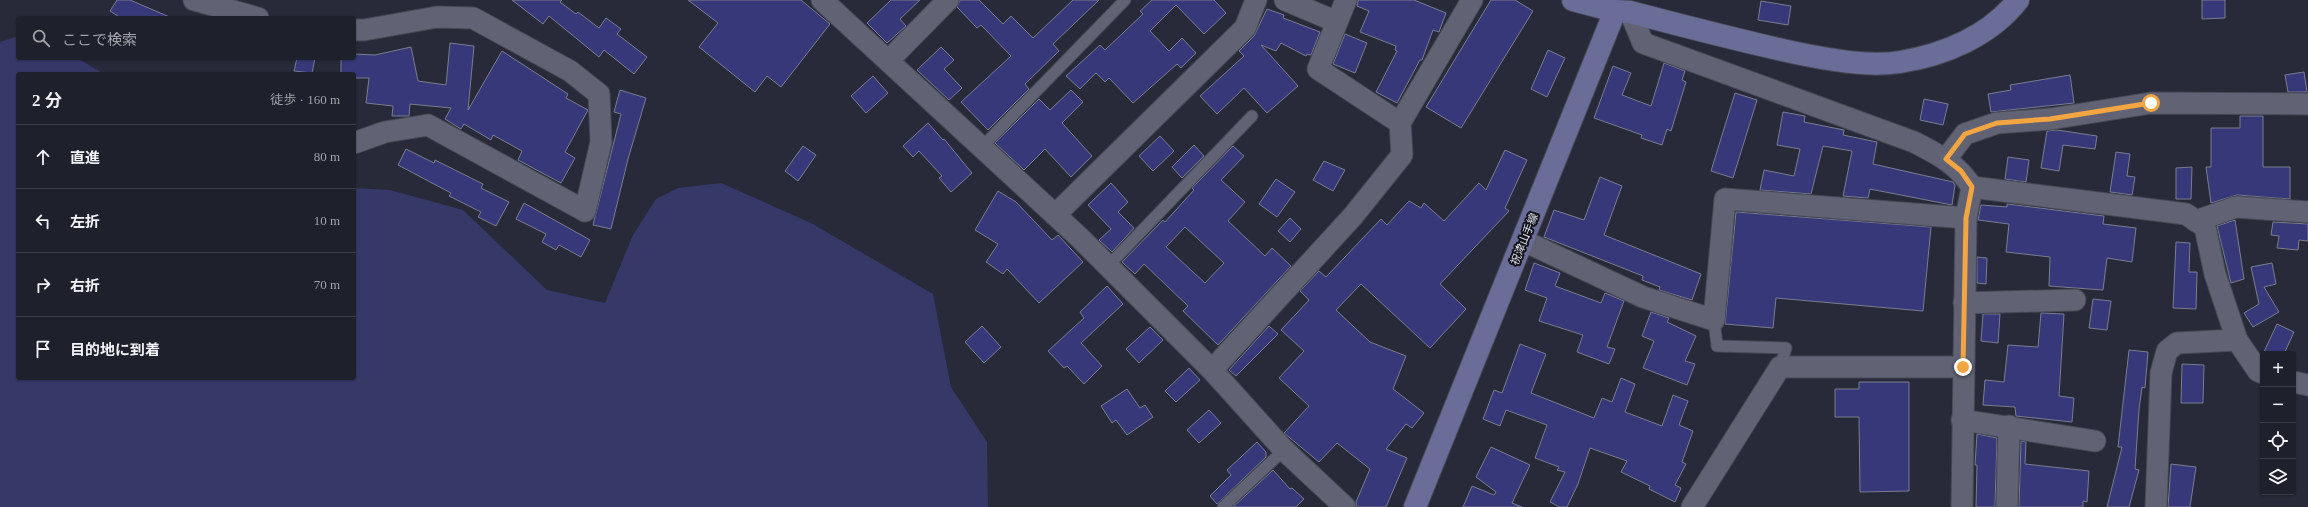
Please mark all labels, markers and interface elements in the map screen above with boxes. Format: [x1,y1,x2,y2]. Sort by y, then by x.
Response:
search box [16,16,356,60]
icon: search [30,27,52,49]
text: ここで検索 [62,32,137,48]
text: 2 分 [32,91,62,110]
text: 徒歩 · 160 m [270,92,340,107]
route start [2142,94,2160,112]
icon: ahead [32,146,54,168]
text: 80 m [314,149,340,164]
text: 直進 [70,150,100,166]
icon: left [32,210,54,232]
street label: 祝津山手線 [1508,211,1540,267]
text: 10 m [314,213,340,228]
text: 左折 [70,214,100,230]
icon: right [32,274,54,296]
text: 70 m [314,277,340,292]
text: 右折 [70,278,100,294]
icon: arrive [32,338,54,360]
text: 目的地に到着 [70,342,160,358]
map controls [2260,351,2296,495]
button: + [2260,351,2296,387]
route end [1954,358,1972,376]
button: − [2260,387,2296,423]
button: locate [2260,423,2296,459]
button: layers [2260,459,2296,495]

